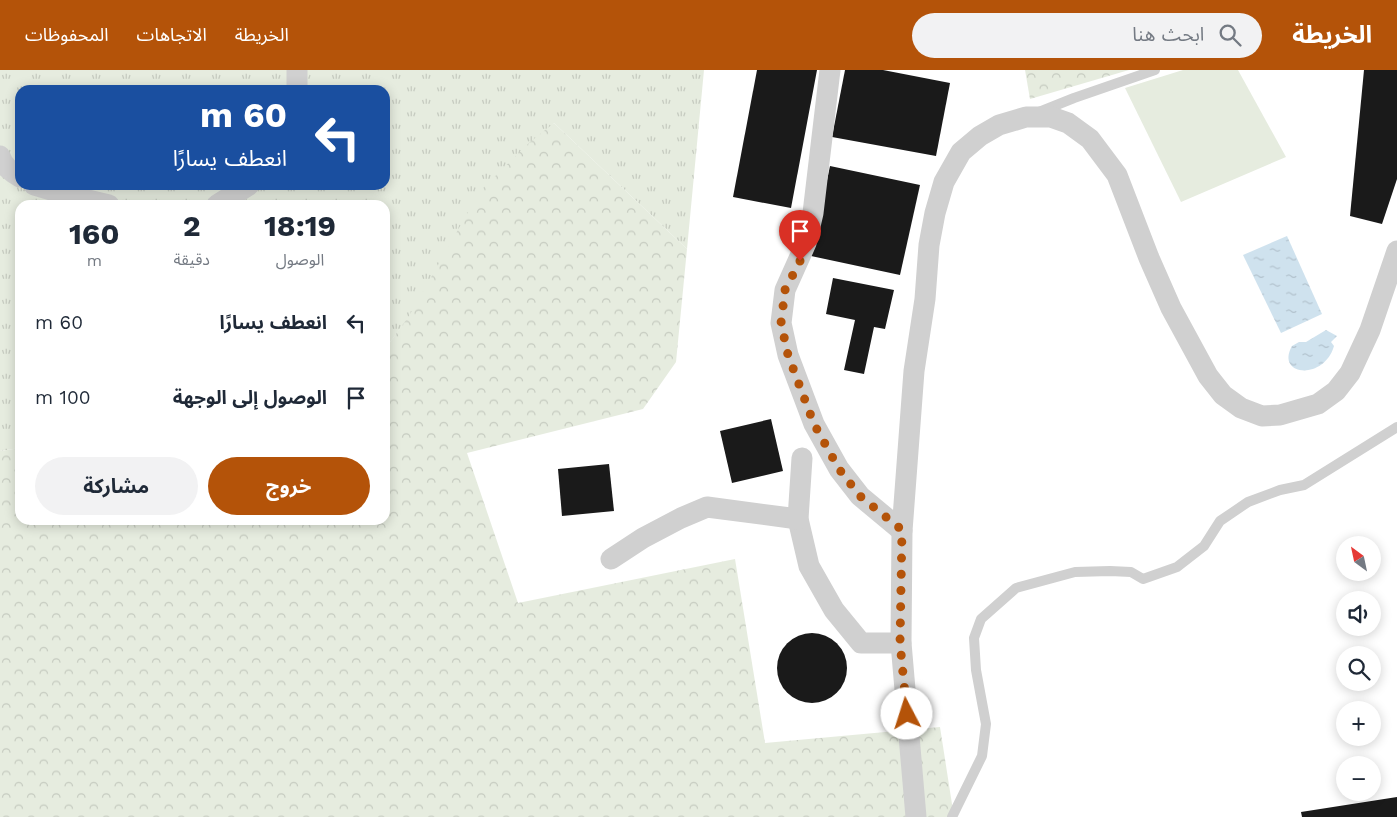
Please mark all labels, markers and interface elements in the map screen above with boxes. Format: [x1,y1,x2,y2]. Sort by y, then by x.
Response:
search box [912,13,1262,58]
icon: search [1216,21,1244,49]
text: الخريطة [1292,21,1372,49]
text: ابحث هنا [1132,23,1204,46]
text: المحفوظات [25,24,109,45]
text: الاتجاهات [137,24,207,45]
text: الخريطة [235,24,289,45]
text: 60 m [200,94,287,136]
icon: left [305,105,370,170]
text: انعطف يسارًا [173,146,287,171]
text: 2 [183,208,201,243]
text: 18:19 [264,208,336,243]
pin [779,210,821,261]
text: 160 [69,216,120,251]
icon: arrive [786,217,814,245]
text: دقيقة [174,250,210,269]
text: الوصول [276,250,324,269]
text: m [87,251,102,270]
icon: left [342,309,370,337]
text: 60 m [35,311,83,334]
text: انعطف يسارًا [219,311,327,334]
icon: arrive [342,384,370,412]
text: 100 m [35,386,91,409]
text: الوصول إلى الوجهة [173,386,327,409]
button: مشاركة [35,457,198,515]
button: خروج [208,457,370,515]
north arrow [1336,536,1381,581]
map controls [1336,536,1381,801]
button: sound [1336,591,1381,636]
button: search [1336,646,1381,691]
position arrow [880,687,932,739]
button: + [1336,701,1381,746]
button: − [1336,756,1381,801]

